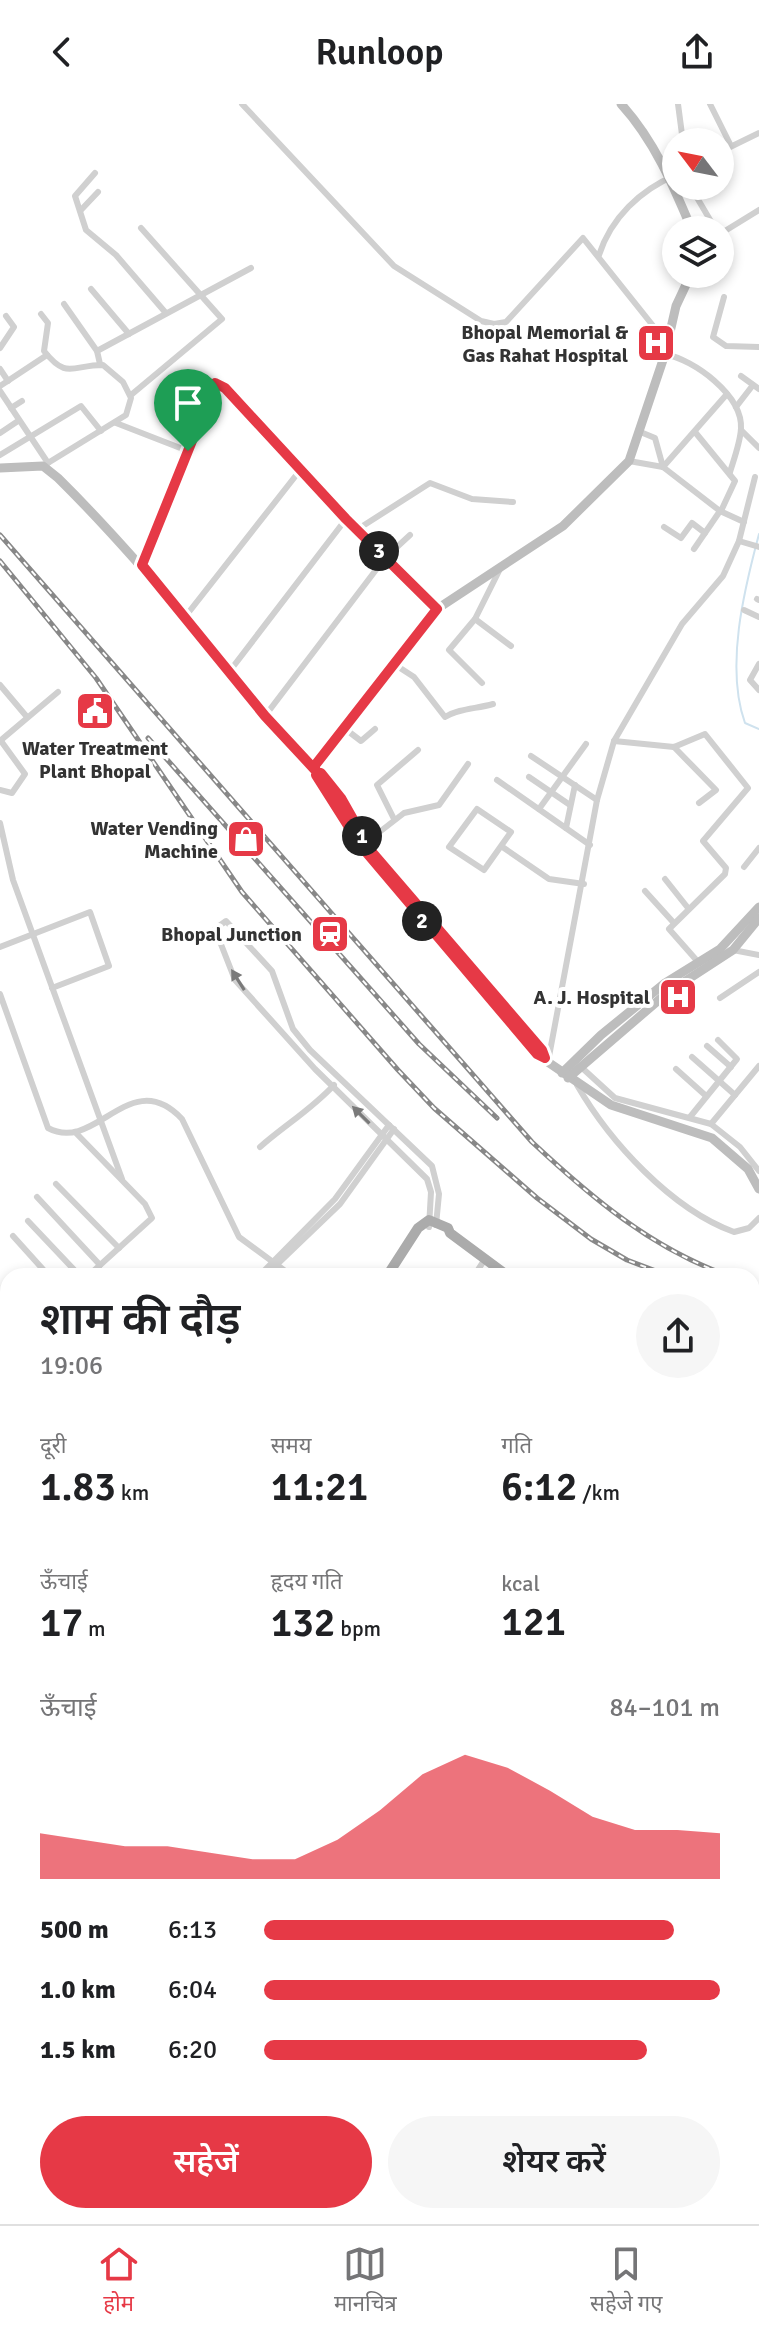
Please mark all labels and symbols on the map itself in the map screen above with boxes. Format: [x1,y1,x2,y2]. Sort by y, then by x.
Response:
north arrow [662,128,734,200]
place label: Bhopal Memorial & Gas Rahat Hospital [461,320,629,368]
hospital icon: Bhopal Memorial & Gas Rahat Hospital [635,322,677,364]
pin [154,369,222,451]
pin: 3 [359,531,399,571]
public building icon: Water Treatment Plant Bhopal [74,690,116,732]
place label: Water Treatment Plant Bhopal [22,736,169,784]
place label: Water Vending Machine [90,816,218,864]
pin: 1 [342,816,382,856]
shop icon: Water Vending Machine [225,818,267,860]
pin: 2 [402,901,442,941]
station icon: Bhopal Junction [309,913,351,955]
place label: Bhopal Junction [161,922,302,947]
one-way arrow [230,969,245,990]
hospital icon: A. J. Hospital [657,976,699,1018]
place label: A. J. Hospital [533,985,650,1010]
one-way arrow [352,1106,371,1125]

